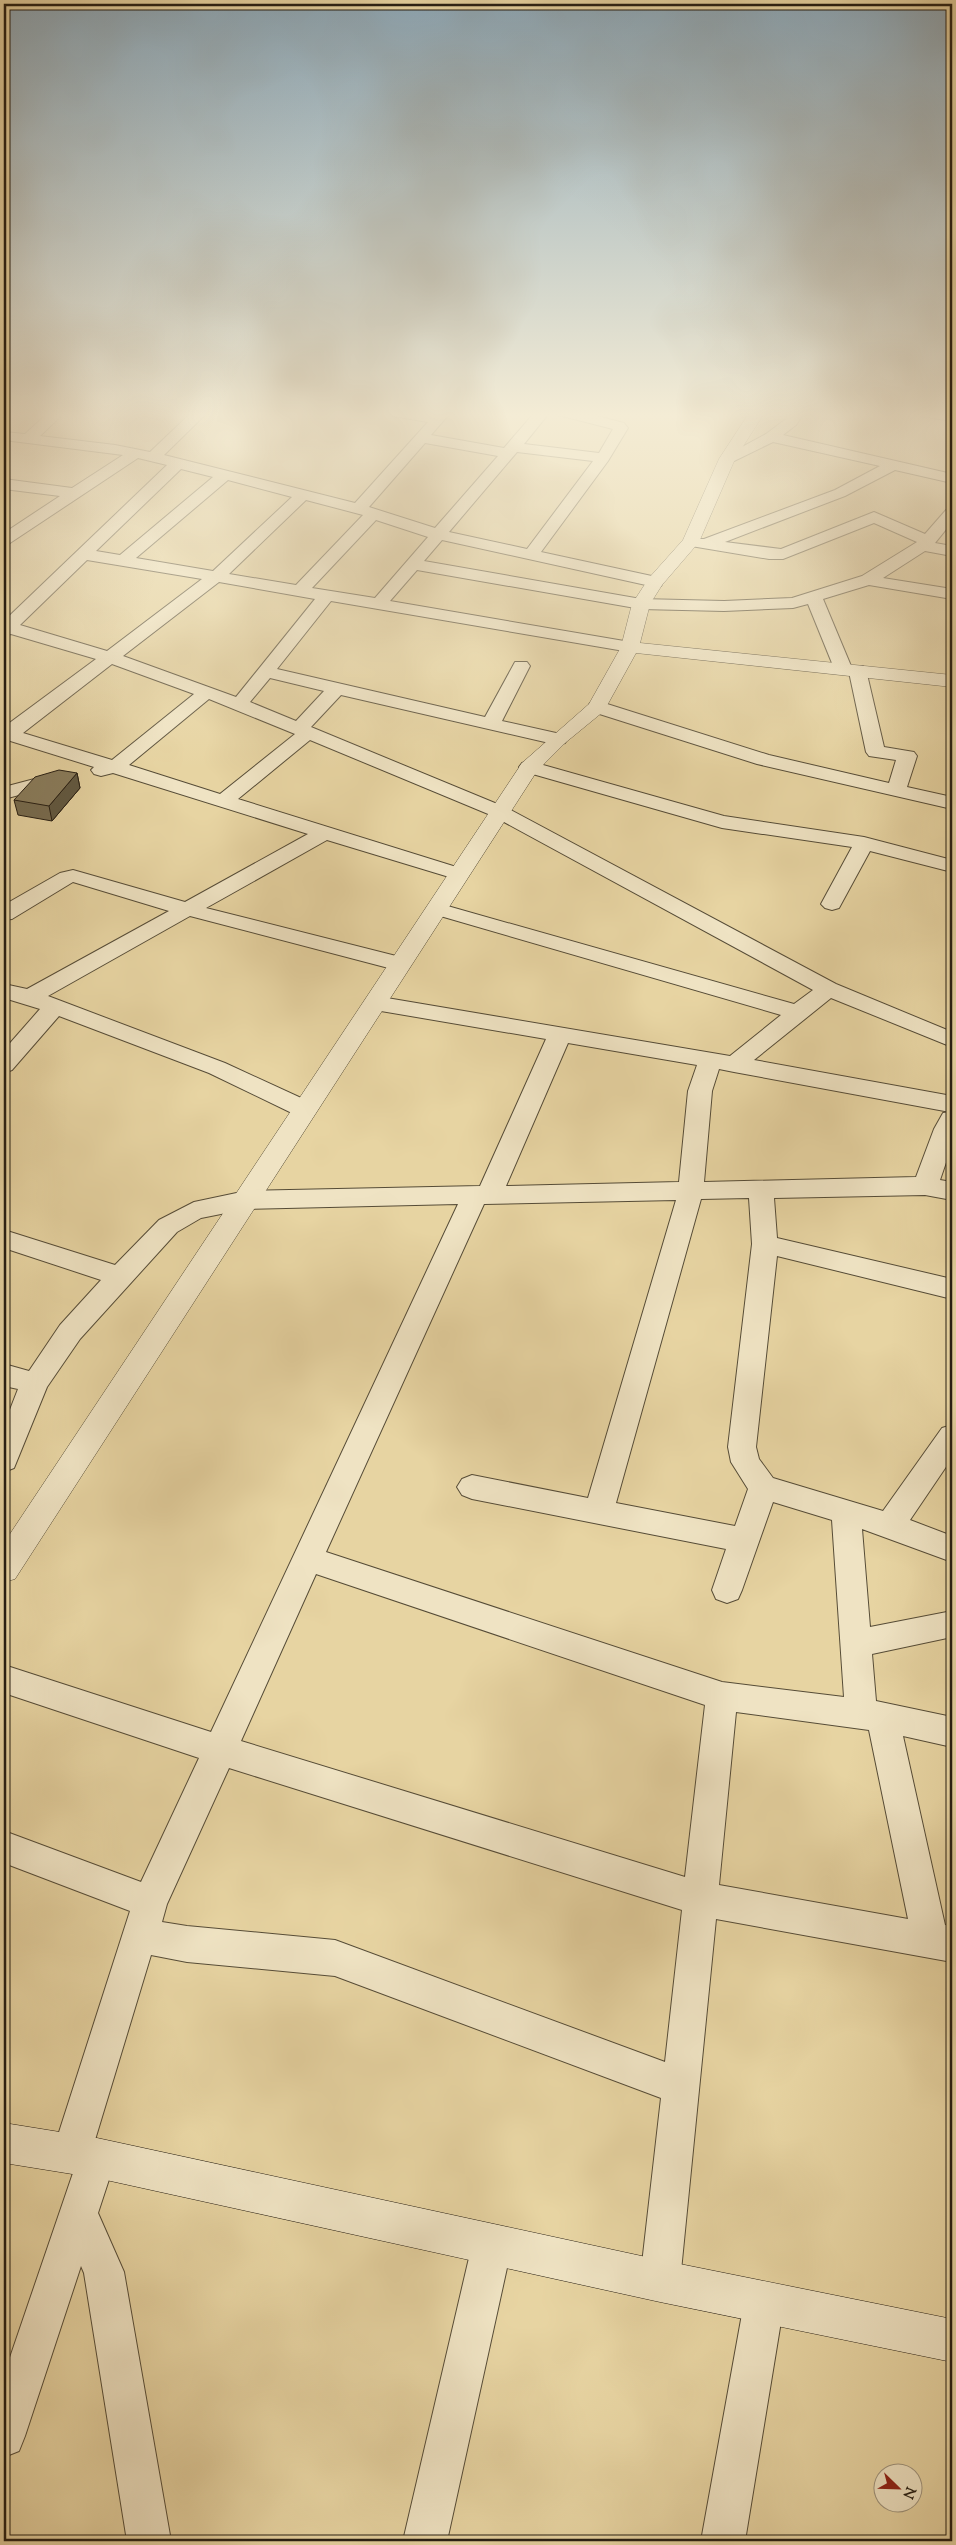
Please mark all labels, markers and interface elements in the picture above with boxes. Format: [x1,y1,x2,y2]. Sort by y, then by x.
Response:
north arrow [874,2462,924,2512]
text: N [897,2483,920,2501]

